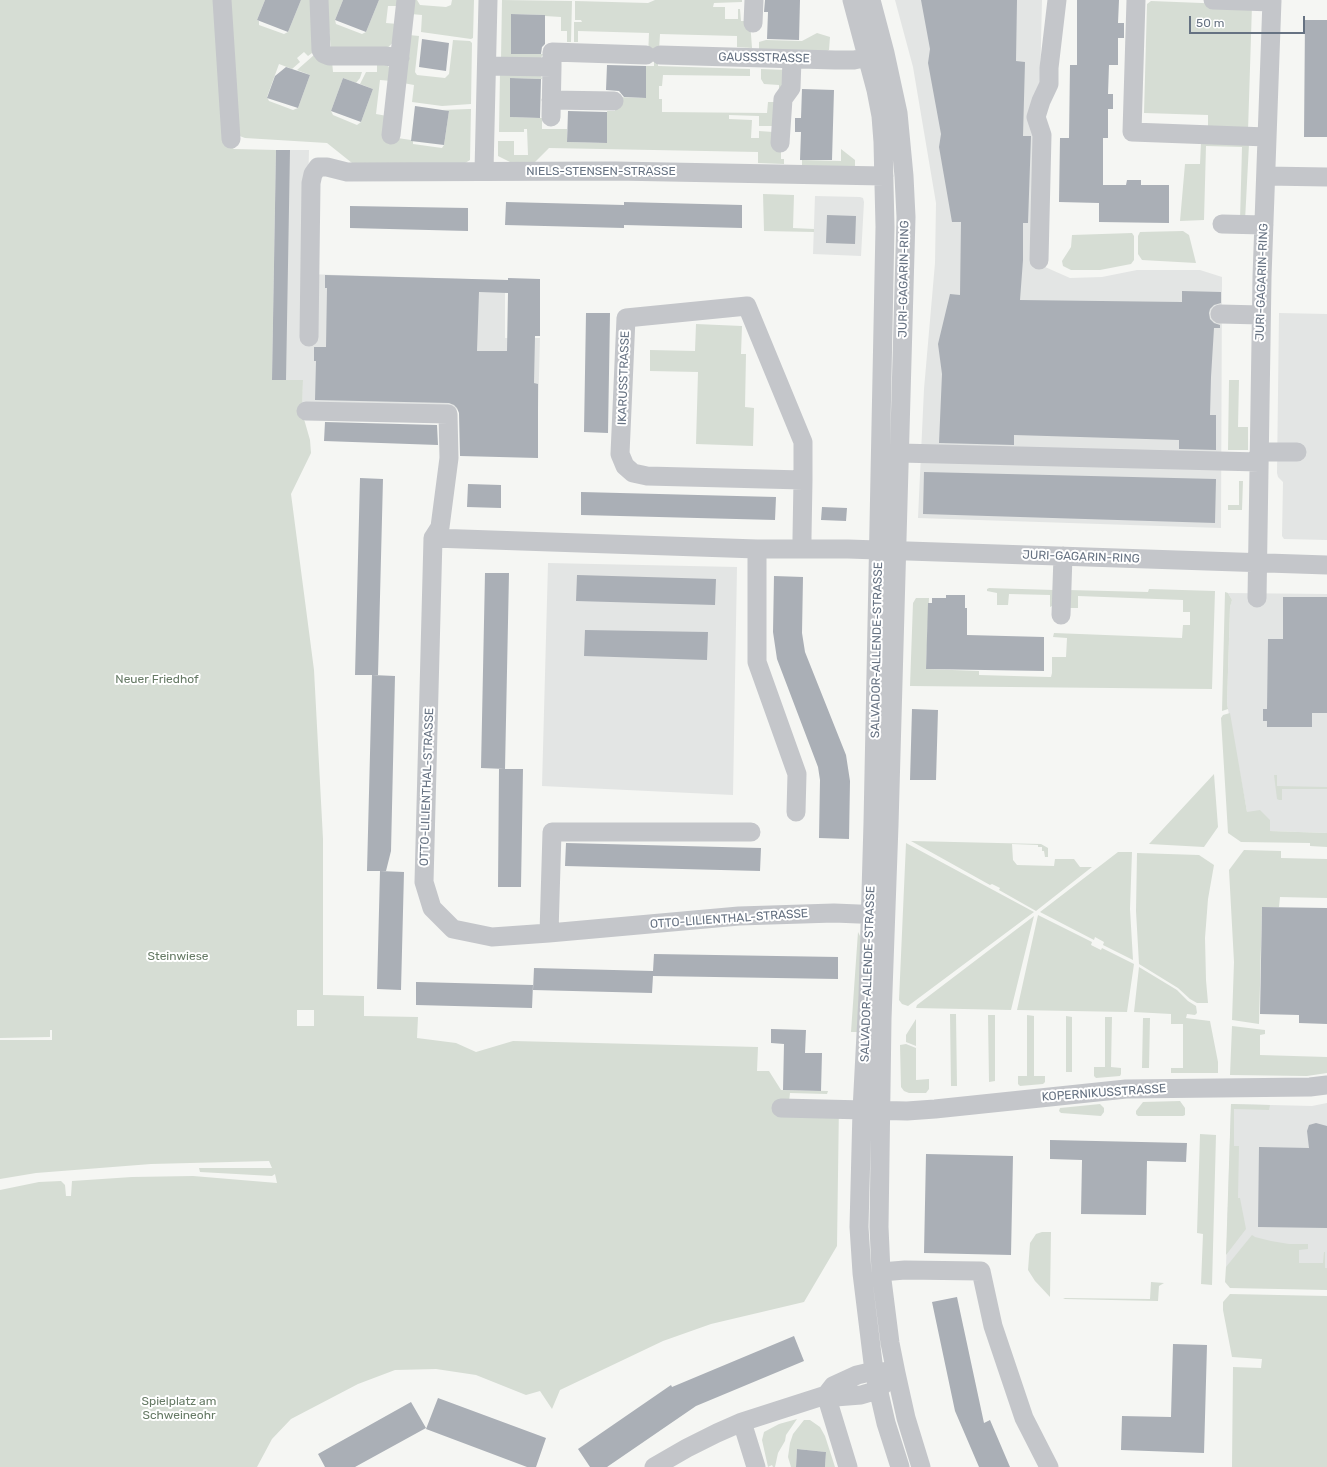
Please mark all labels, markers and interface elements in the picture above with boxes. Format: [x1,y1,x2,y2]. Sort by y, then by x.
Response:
scale bar [1191,8,1307,34]
text: 50 m [1196,16,1224,30]
street label: GAUSSSTRASSE [718,50,810,66]
street label: NIELS-STENSEN-STRASSE [526,165,676,179]
street label: JURI-GAGARIN-RING [896,220,912,338]
street label: JURI-GAGARIN-RING [1253,223,1271,341]
street label: IKARUSSTRASSE [615,330,633,426]
street label: JURI-GAGARIN-RING [1022,548,1140,566]
street label: SALVADOR-ALLENDE-STRASSE [868,562,886,738]
park label: Neuer Friedhof [115,673,199,687]
street label: OTTO-LILIENTHAL-STRASSE [417,707,437,867]
street label: SALVADOR-ALLENDE-STRASSE [858,886,878,1062]
street label: OTTO-LILIENTHAL-STRASSE [649,906,809,932]
park label: Steinwiese [147,950,209,964]
street label: KOPERNIKUSSTRASSE [1041,1081,1167,1105]
park label: Spielplatz am Schweineohr [142,1395,216,1423]

